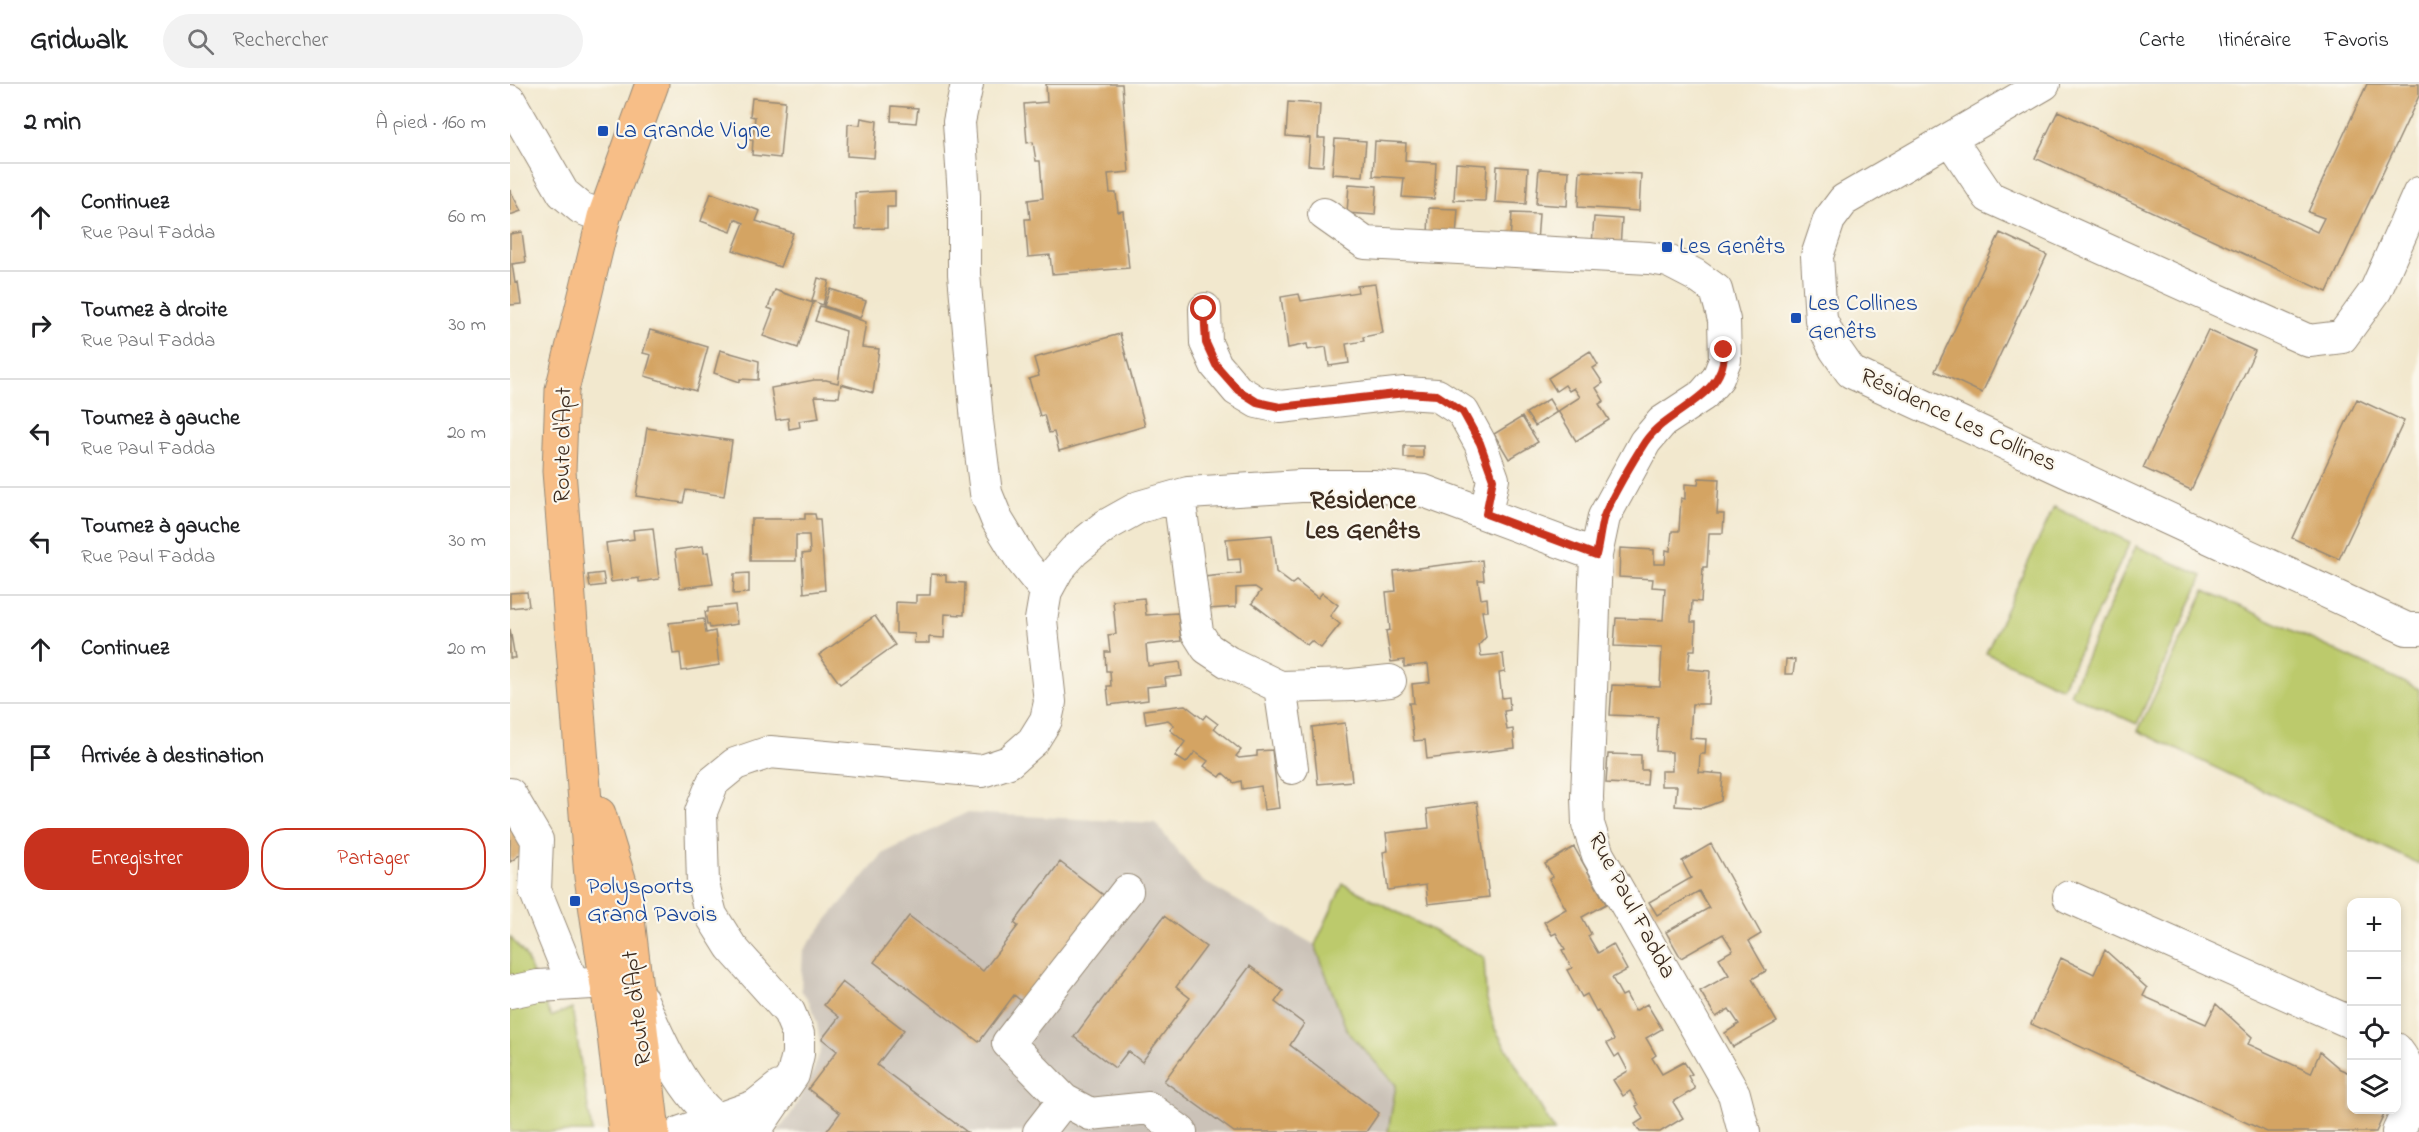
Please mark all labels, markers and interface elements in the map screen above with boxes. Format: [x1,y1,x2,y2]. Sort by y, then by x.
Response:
search box [163,14,583,68]
text: Gridwalk [30,21,127,62]
icon: search [184,25,217,58]
text: Rechercher [232,25,328,57]
text: Carte [2139,26,2185,56]
text: Itinéraire [2218,26,2291,56]
text: Favoris [2324,26,2389,56]
text: 2 min [24,104,81,142]
text: À pied · 160 m [375,109,486,138]
place label: La Grande Vigne [615,114,771,149]
marker: La Grande Vigne [596,124,610,138]
text: Continuez [81,187,169,219]
icon: ahead [24,201,57,234]
text: 60 m [448,203,486,232]
text: Rue Paul Fadda [81,219,215,248]
place label: Les Genêts [1679,230,1786,265]
marker: Les Genêts [1660,240,1674,254]
place label: Les Collines Genêts [1808,287,1918,350]
text: Tournez à droite [81,295,227,327]
route start [1190,295,1216,321]
icon: right [24,309,57,342]
text: 30 m [449,311,486,340]
marker: Les Collines Genêts [1789,311,1803,325]
text: Rue Paul Fadda [81,327,215,356]
route end [1710,336,1736,362]
street label: Résidence Les Collines [1854,360,2062,482]
street label: Route d'Apt [545,387,583,503]
text: Tournez à gauche [81,403,240,435]
icon: left [24,417,57,450]
text: 20 m [447,419,486,448]
text: Rue Paul Fadda [81,435,215,464]
district label: Résidence Les Genêts [1305,483,1421,551]
text: Tournez à gauche [81,511,240,543]
icon: left [24,525,57,558]
text: 30 m [449,527,486,556]
text: Rue Paul Fadda [81,543,215,572]
icon: ahead [24,633,57,666]
text: Continuez [81,633,169,665]
text: 20 m [447,635,486,664]
icon: arrive [24,741,57,774]
text: Arrivée à destination [81,741,264,773]
street label: Rue Paul Fadda [1578,827,1684,985]
button: Enregistrer [24,828,249,890]
button: Partager [261,828,486,890]
place label: Polysports Grand Pavois [587,870,717,933]
marker: Polysports Grand Pavois [568,894,582,908]
map controls [2347,898,2401,1114]
button: + [2347,898,2401,952]
street label: Route d'Apt [614,948,662,1068]
button: − [2347,952,2401,1006]
button: locate [2347,1006,2401,1060]
button: layers [2347,1060,2401,1114]

